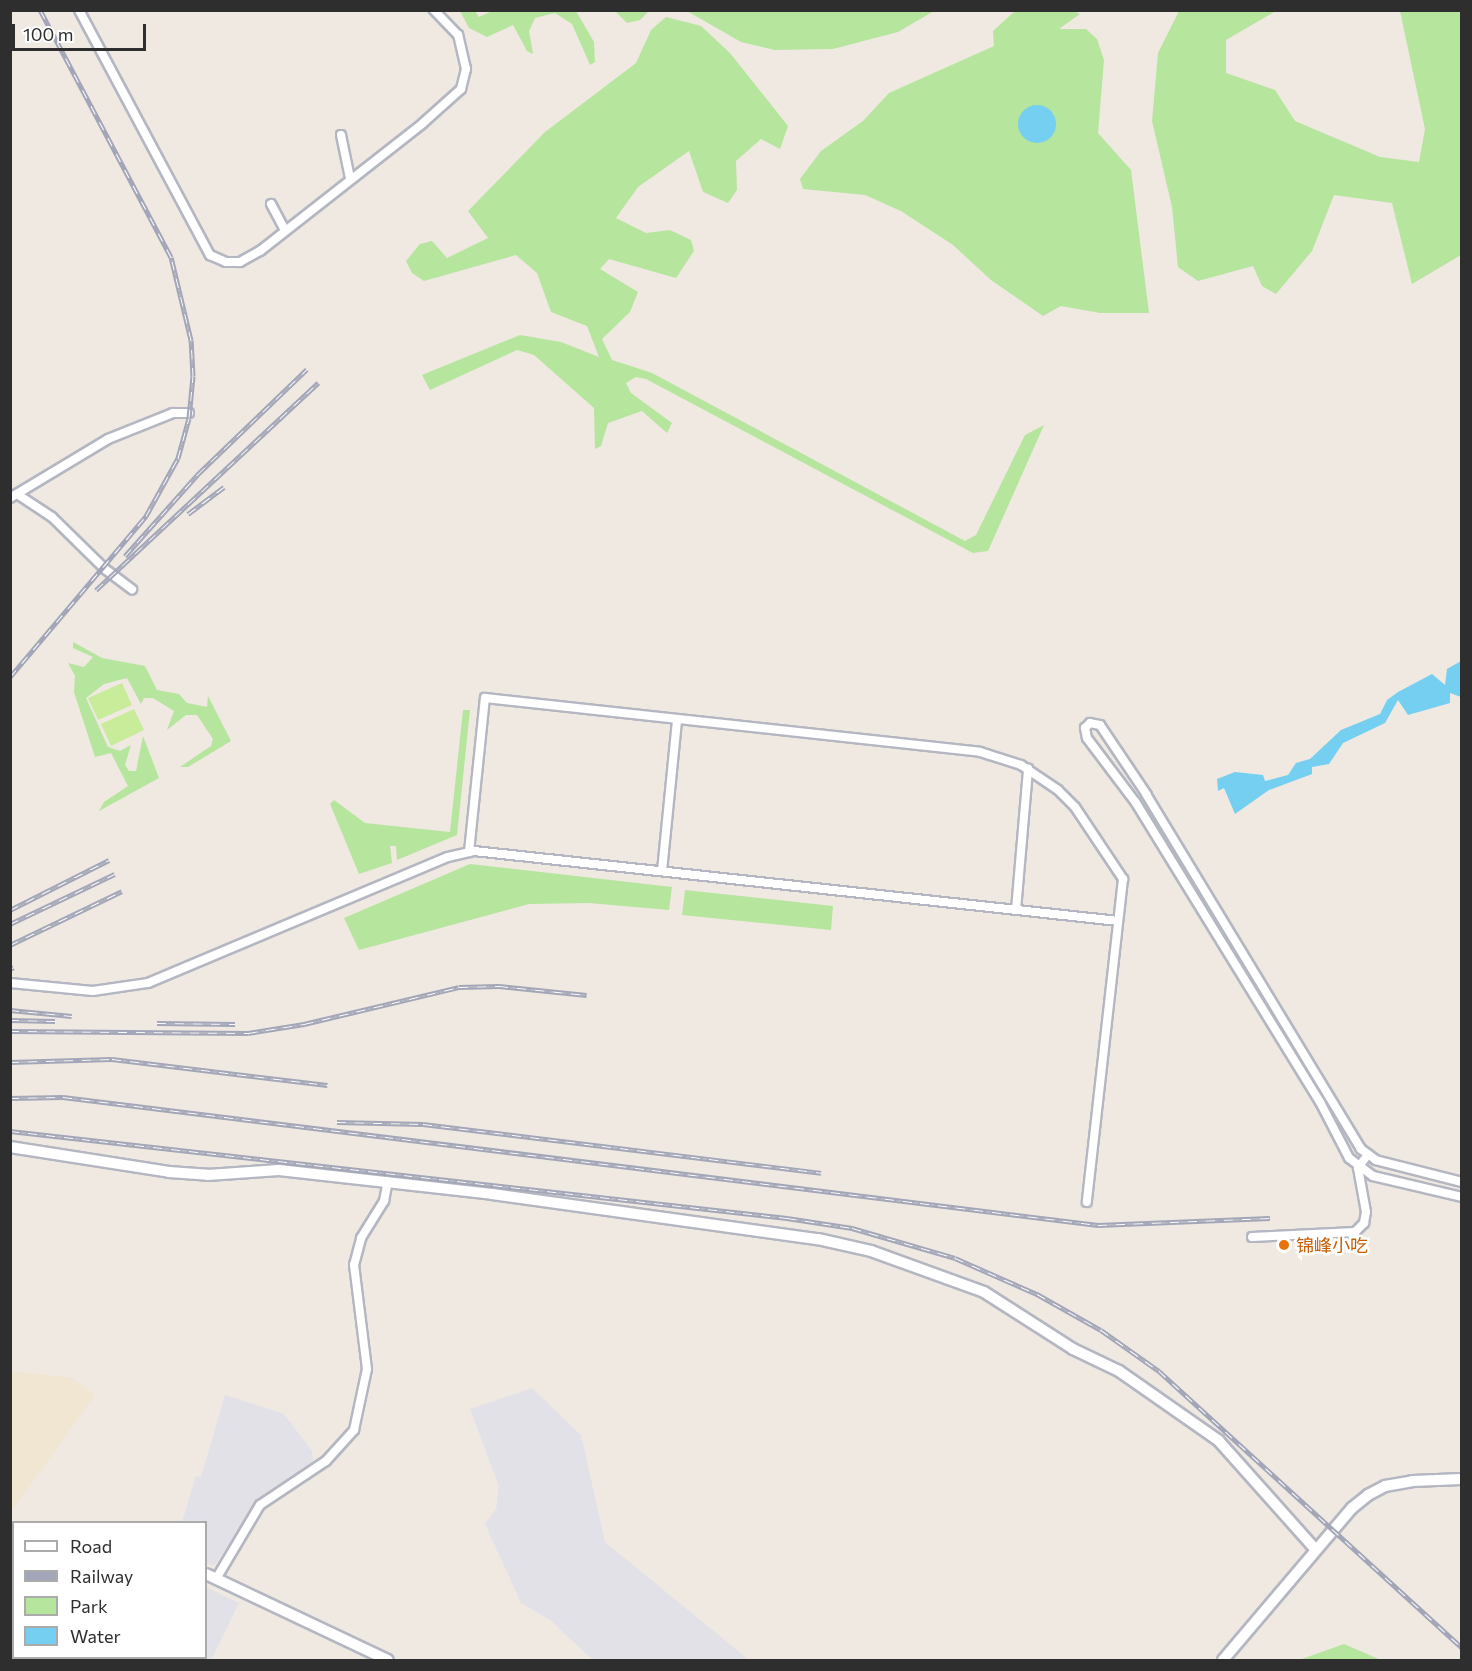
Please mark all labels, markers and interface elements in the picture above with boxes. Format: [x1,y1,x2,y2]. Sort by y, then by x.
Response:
scale bar [15,12,148,50]
text: 100 m [23,23,73,45]
place label: 锦峰小吃 [1296,1234,1368,1256]
marker: 锦峰小吃 [1277,1238,1291,1252]
legend [12,1521,207,1659]
text: Road [70,1535,112,1557]
text: Railway [70,1565,133,1587]
text: Park [70,1595,108,1617]
text: Water [70,1625,121,1647]

